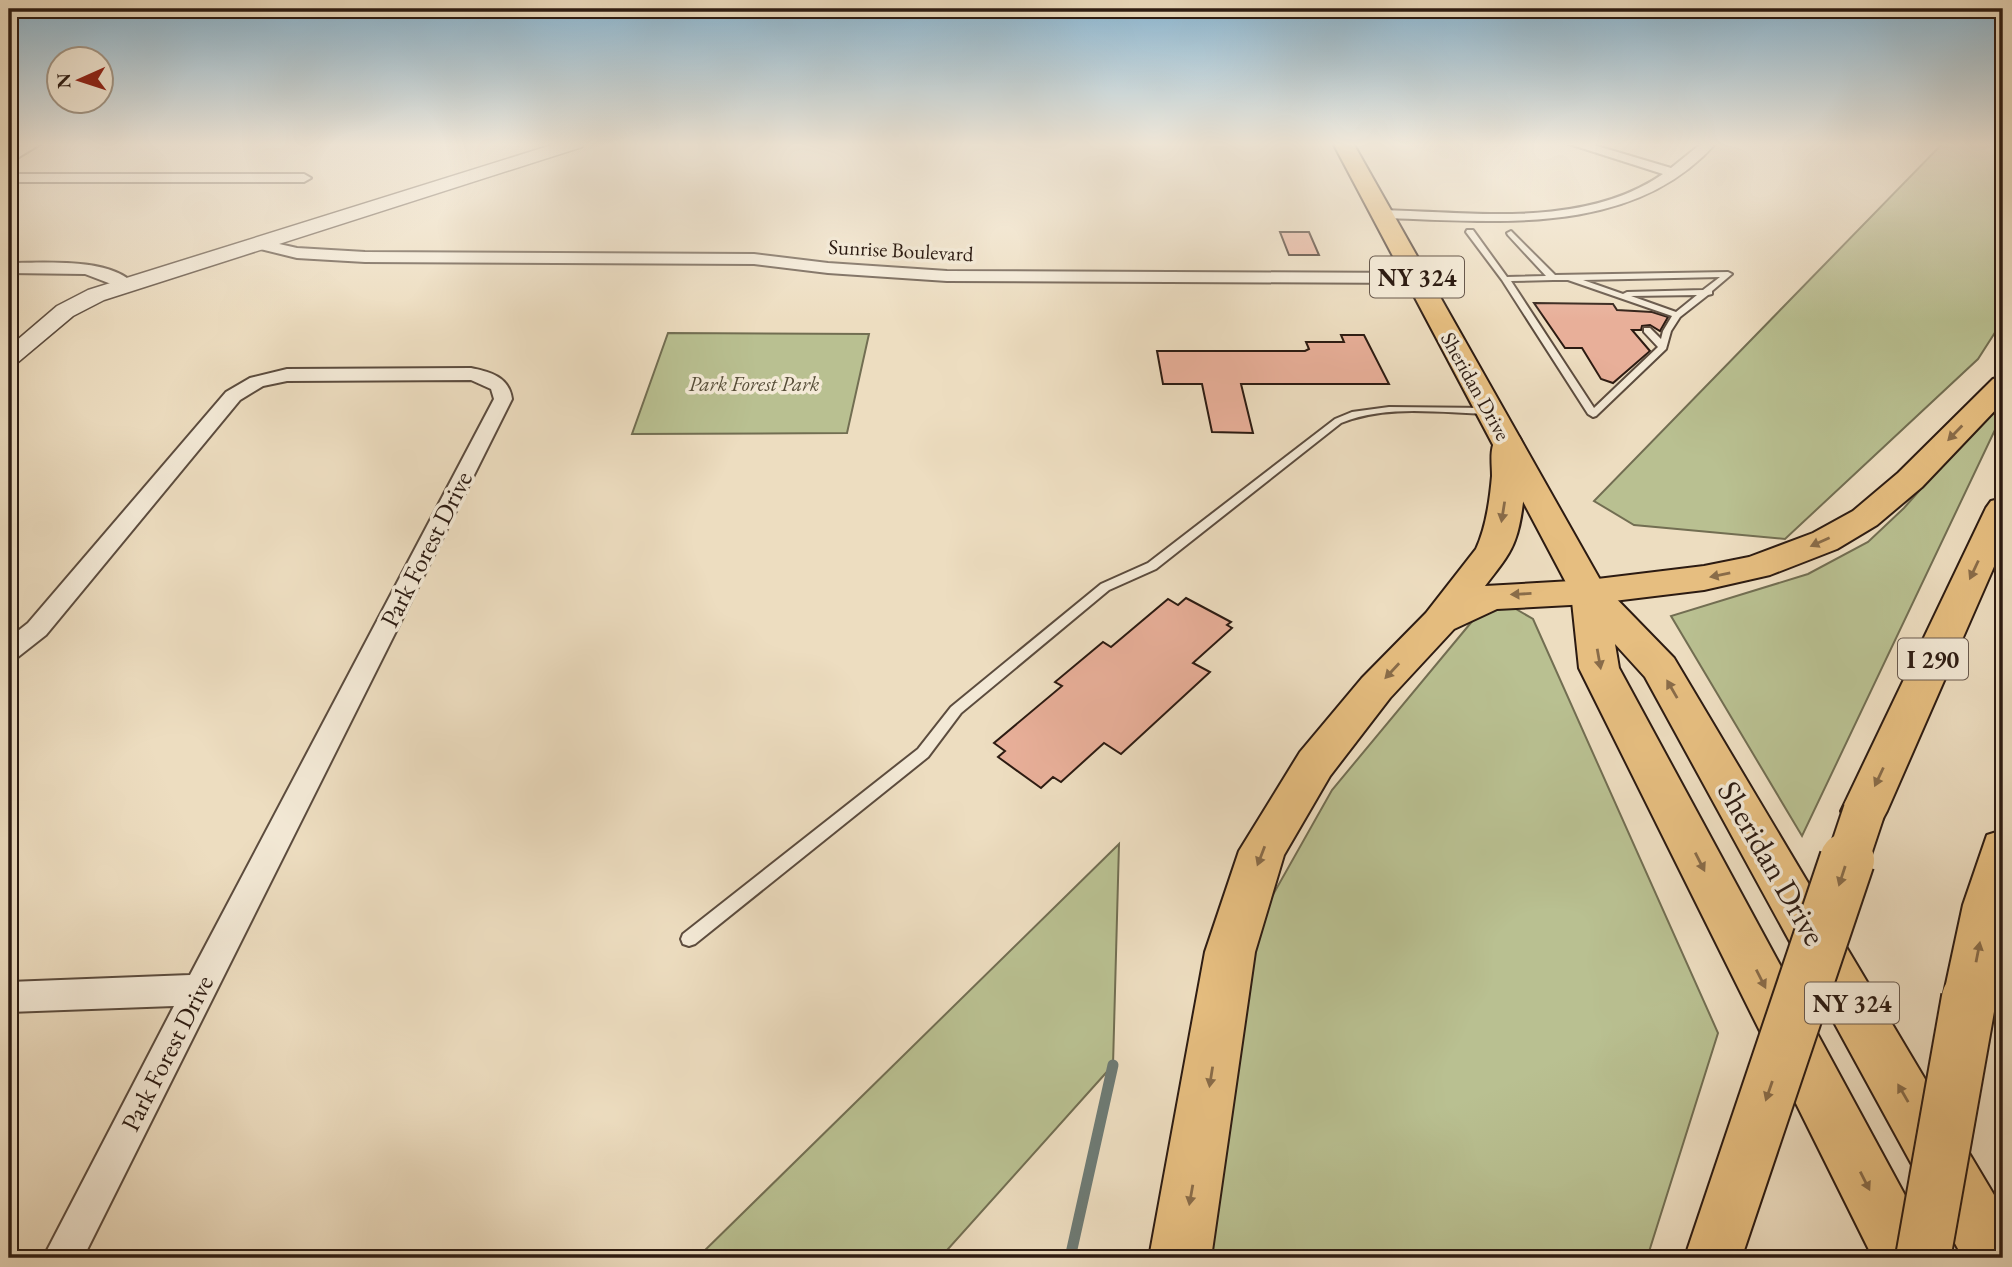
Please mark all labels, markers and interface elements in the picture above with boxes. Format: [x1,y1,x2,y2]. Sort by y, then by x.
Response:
north arrow [46,46,116,116]
text: N [51,72,76,89]
street label: Sunrise Boulevard [828,233,975,267]
road number: NY 324 [1370,256,1464,298]
street label: Sheridan Drive [1435,327,1517,445]
park label: Park Forest Park [689,370,820,397]
one-way arrow [1947,425,1964,442]
street label: Park Forest Drive [372,465,480,633]
one-way arrow [1497,501,1508,523]
one-way arrow [1810,536,1830,548]
one-way arrow [1968,560,1980,580]
one-way arrow [1709,569,1731,580]
one-way arrow [1510,588,1532,599]
road number: I 290 [1898,638,1968,680]
one-way arrow [1593,648,1604,670]
one-way arrow [1385,662,1401,679]
one-way arrow [1666,680,1678,699]
one-way arrow [1874,767,1885,787]
street label: Sheridan Drive [1708,773,1836,953]
one-way arrow [1255,846,1266,867]
one-way arrow [1694,853,1706,872]
one-way arrow [1836,865,1847,886]
one-way arrow [1973,941,1984,963]
street label: Park Forest Drive [113,969,221,1137]
one-way arrow [1755,969,1766,989]
road number: NY 324 [1805,982,1899,1023]
one-way arrow [1205,1066,1216,1088]
one-way arrow [1763,1081,1774,1102]
one-way arrow [1897,1083,1909,1102]
one-way arrow [1860,1171,1871,1191]
one-way arrow [1186,1184,1197,1206]

